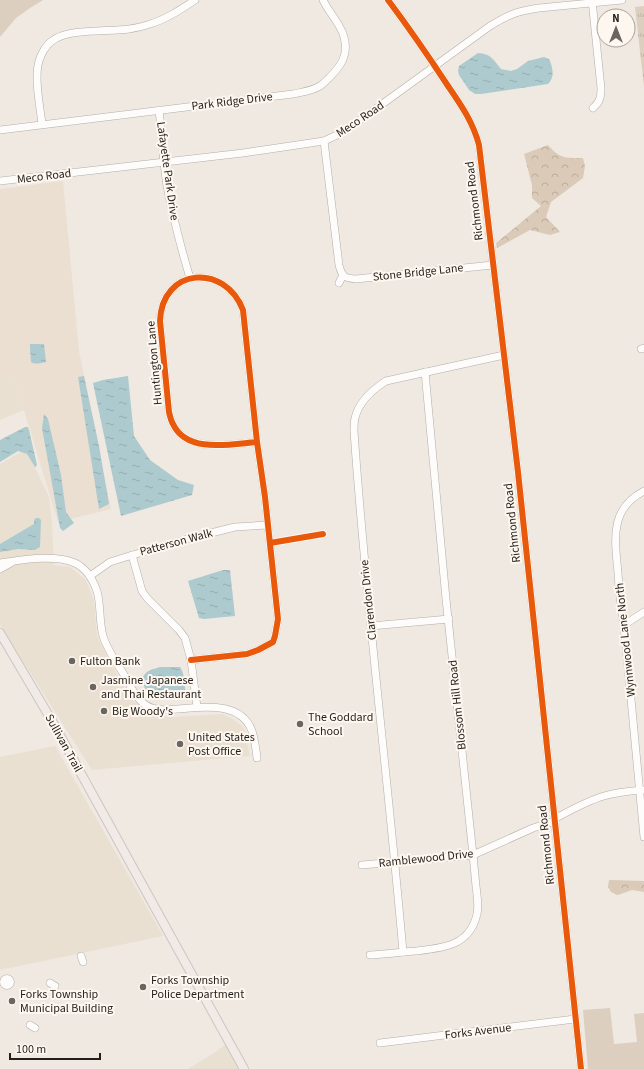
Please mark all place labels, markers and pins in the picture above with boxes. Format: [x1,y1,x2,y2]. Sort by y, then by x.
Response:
place label: Fulton Bank [80,653,140,670]
marker: Fulton Bank [67,656,77,666]
place label: Jasmine Japanese and Thai Restaurant [101,672,201,703]
marker: Jasmine Japanese and Thai Restaurant [88,682,98,692]
place label: Big Woody's [112,703,173,720]
marker: Big Woody's [99,706,109,716]
place label: The Goddard School [308,709,373,740]
marker: The Goddard School [295,719,305,729]
place label: United States Post Office [188,729,255,760]
marker: United States Post Office [175,739,185,749]
place label: Forks Township Police Department [151,972,244,1003]
marker: Forks Township Police Department [138,982,148,992]
place label: Forks Township Municipal Building [20,986,113,1017]
marker: Forks Township Municipal Building [7,996,17,1006]

